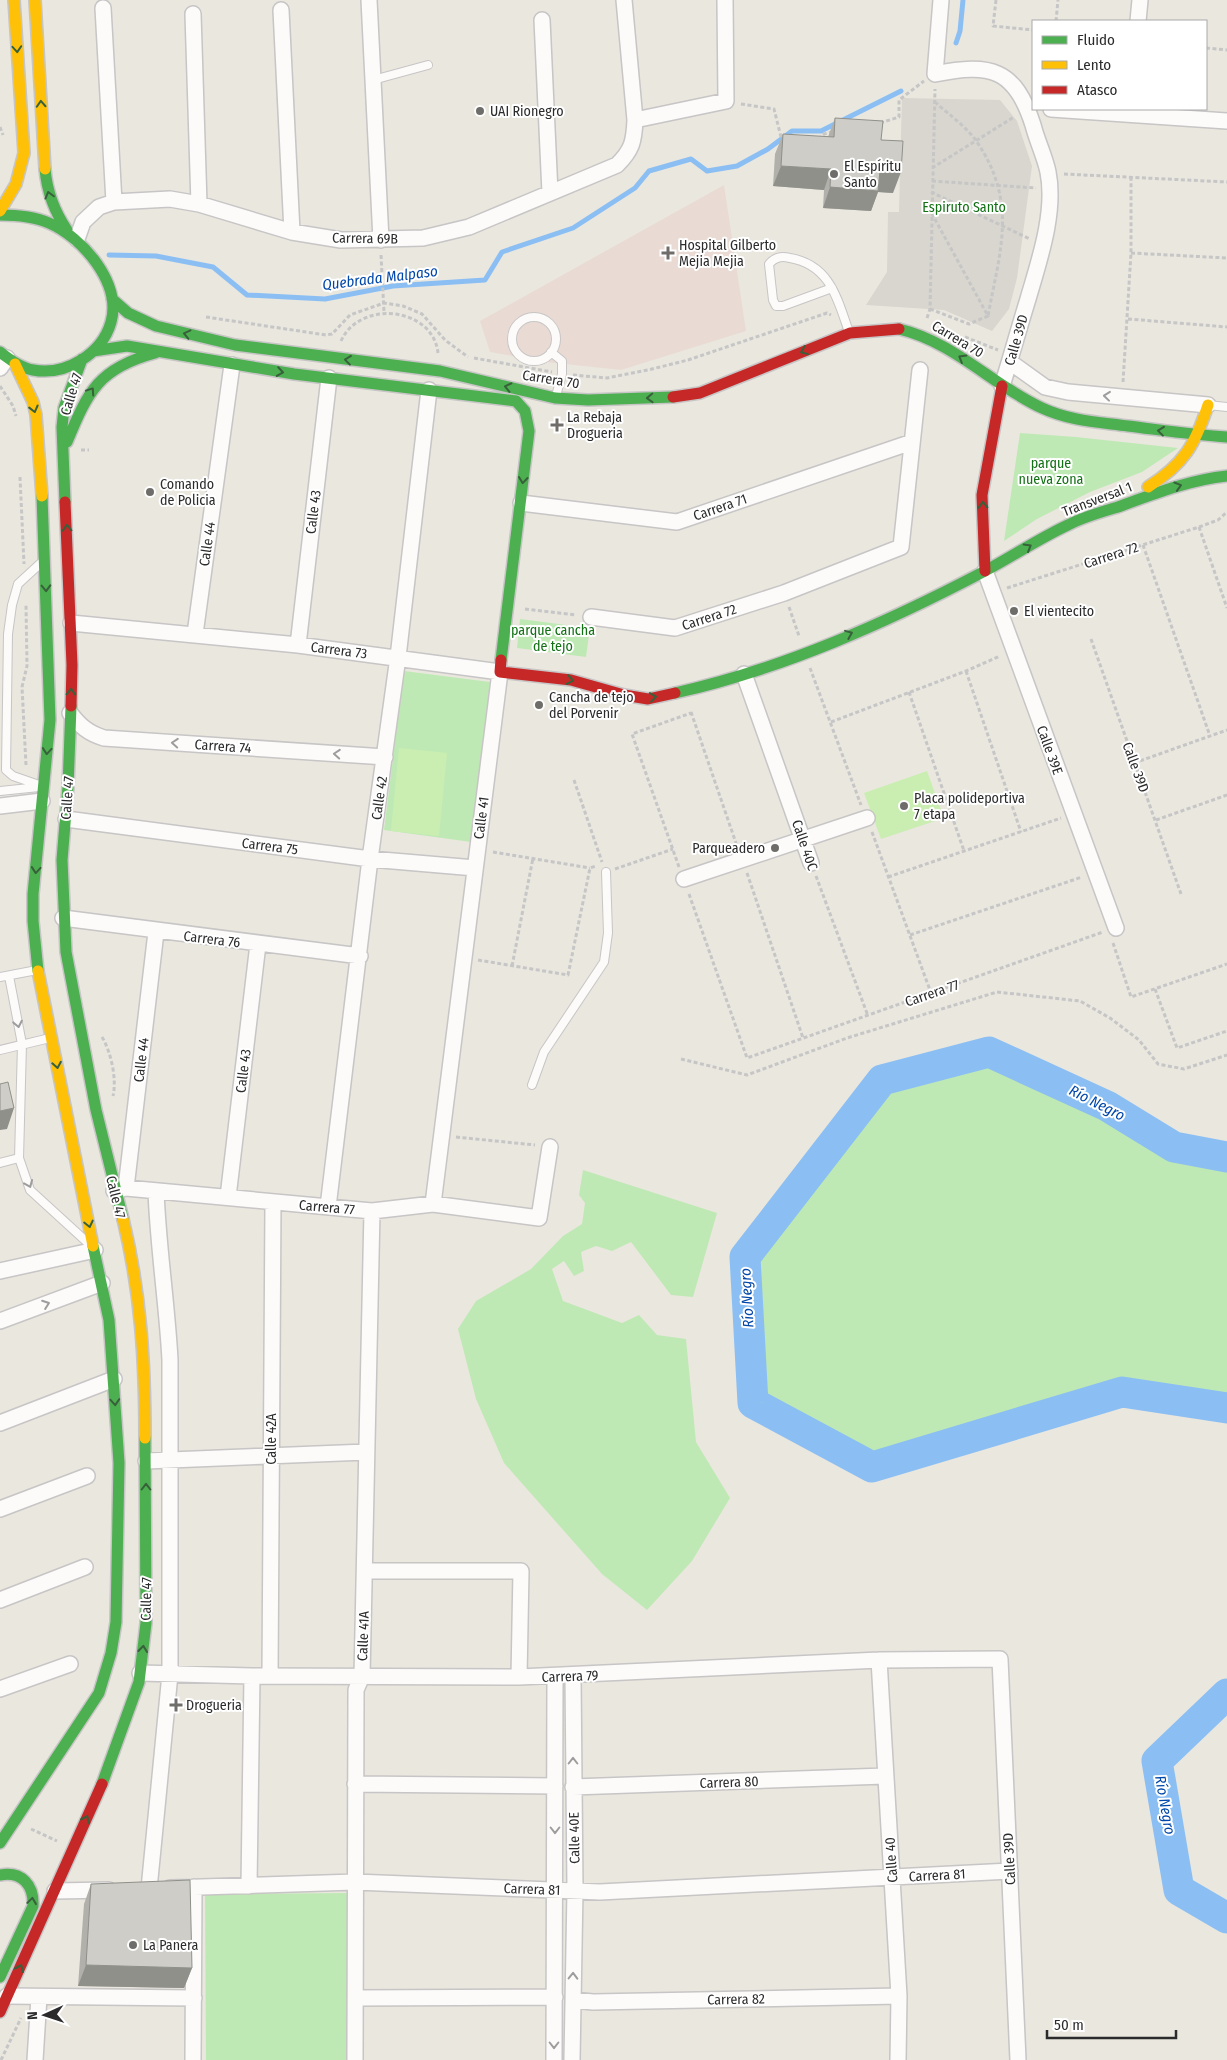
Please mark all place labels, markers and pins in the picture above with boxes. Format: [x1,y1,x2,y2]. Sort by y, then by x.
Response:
place label: UAI Rionegro [490,103,564,120]
marker: UAI Rionegro [474,105,486,117]
place label: El Espíritu Santo [844,158,901,191]
marker: El Espíritu Santo [828,168,840,180]
place label: Hospital Gilberto Mejia Mejia [679,237,776,270]
marker: Hospital Gilberto Mejia Mejia [661,246,675,260]
place label: La Rebaja Drogueria [567,409,623,442]
marker: La Rebaja Drogueria [551,419,563,431]
place label: Comando de Policia [160,476,216,509]
marker: Comando de Policia [144,486,156,498]
place label: El vientecito [1024,603,1094,620]
marker: El vientecito [1008,605,1020,617]
place label: Cancha de tejo del Porvenir [549,689,634,722]
marker: Cancha de tejo del Porvenir [533,699,545,711]
place label: Placa polideportiva 7 etapa [914,790,1025,823]
marker: Placa polideportiva 7 etapa [898,800,910,812]
place label: Parqueadero [692,840,765,857]
marker: Parqueadero [769,842,781,854]
place label: Drogueria [186,1697,242,1714]
marker: Drogueria [170,1699,182,1711]
place label: La Panera [143,1937,198,1954]
marker: La Panera [127,1939,139,1951]

